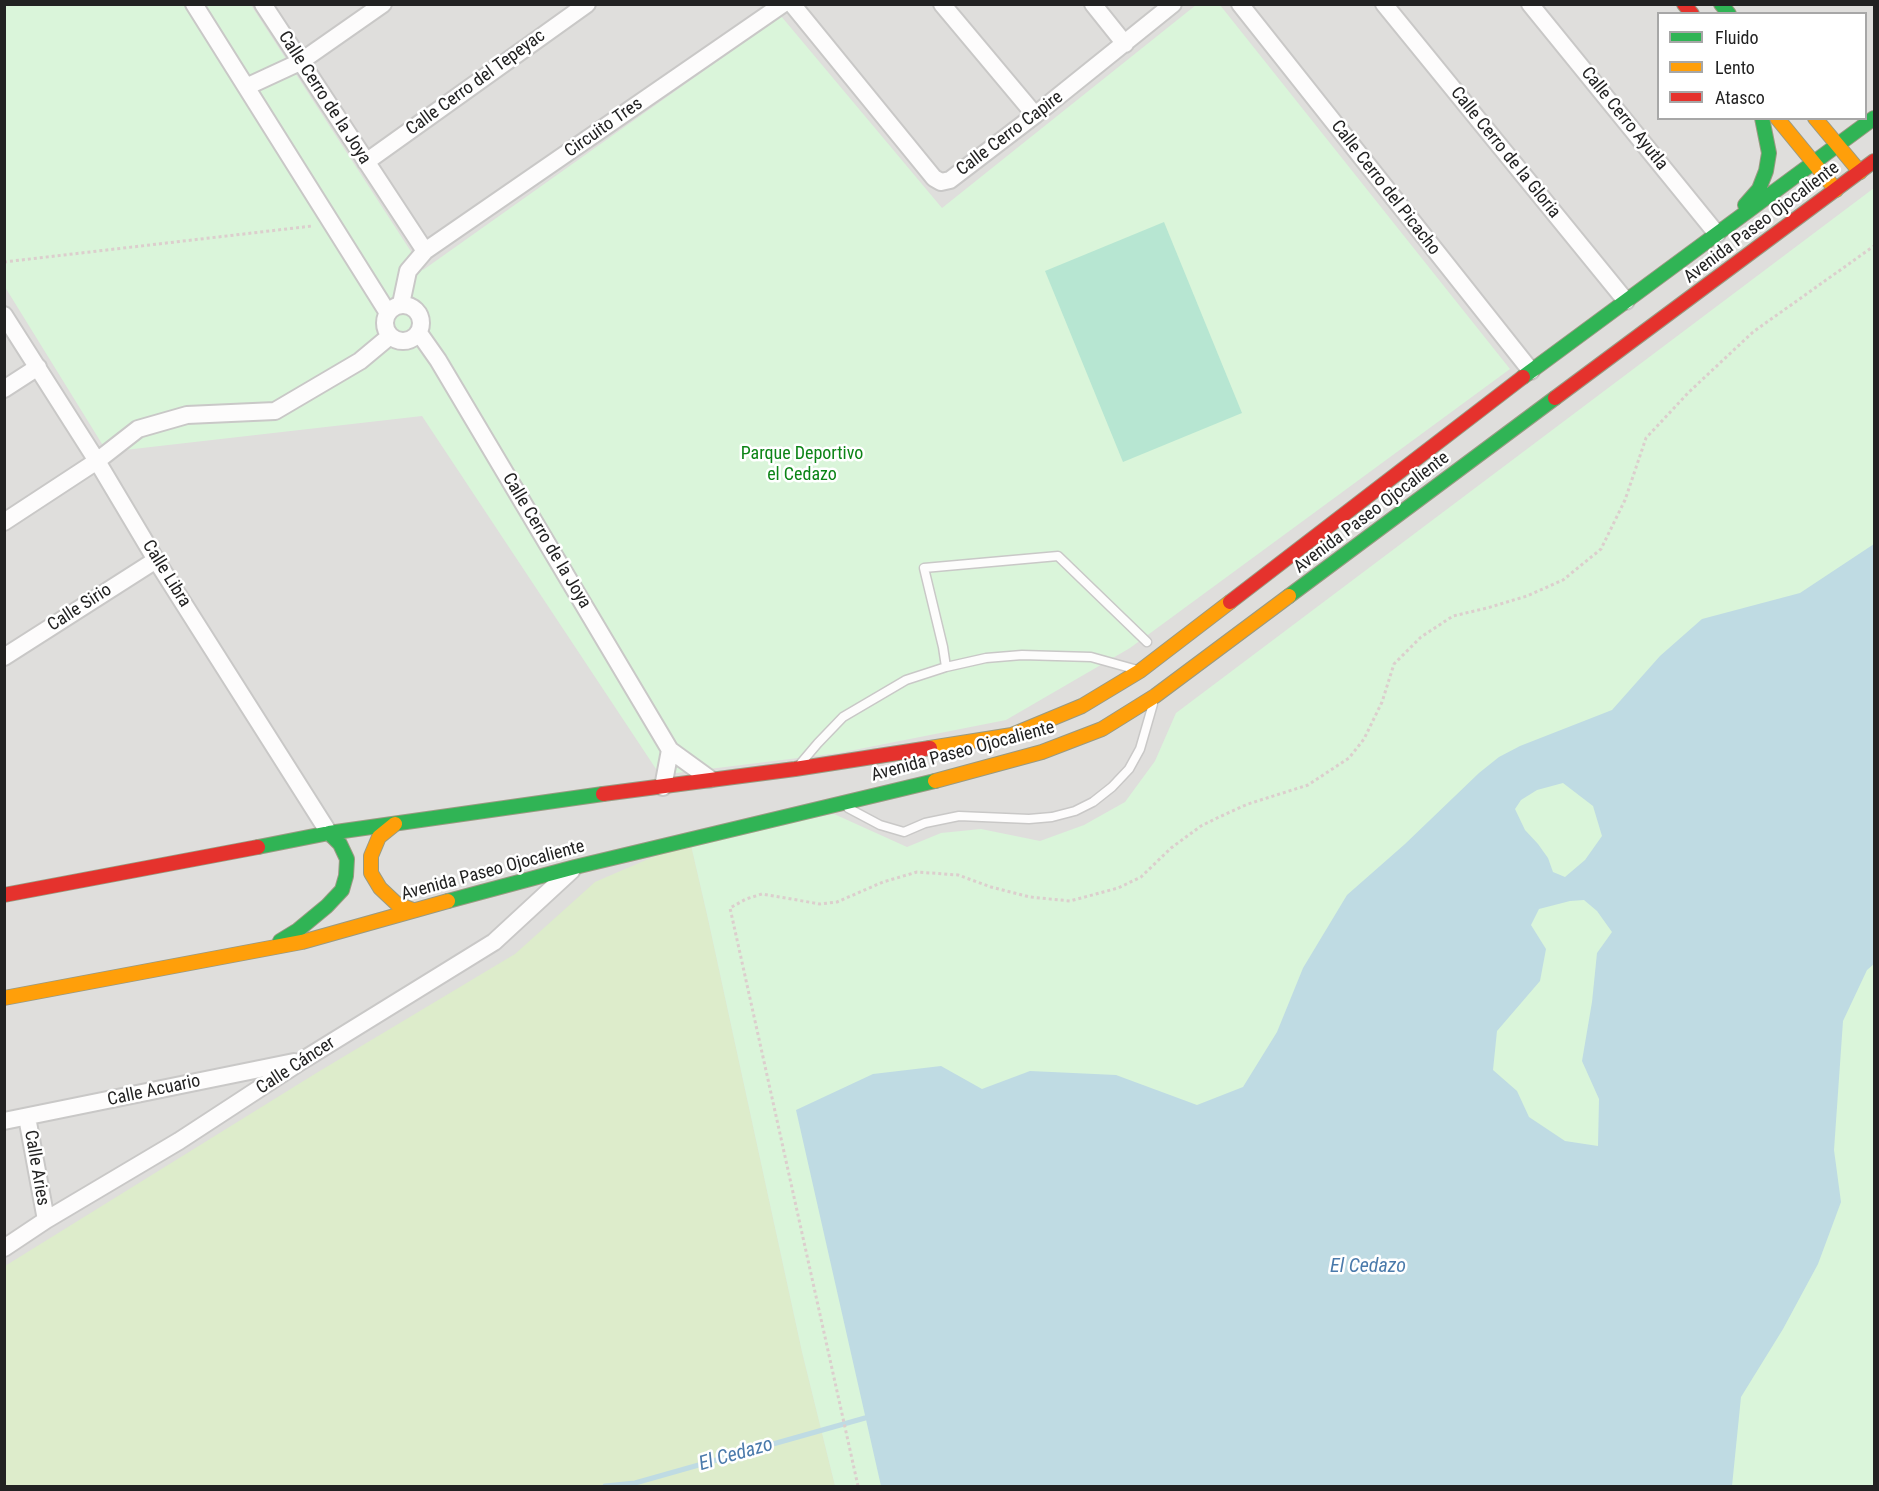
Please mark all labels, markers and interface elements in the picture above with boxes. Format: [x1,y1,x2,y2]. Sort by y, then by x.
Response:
legend [1657,12,1867,120]
street label: Calle Cerro del Tepeyac [402,25,550,141]
street label: Calle Cerro de la Joya [273,27,375,169]
text: Fluido [1715,27,1759,48]
text: Lento [1715,57,1755,78]
street label: Calle Cerro Ayutla [1576,63,1672,175]
street label: Calle Cerro de la Gloria [1445,83,1565,223]
street label: Calle Cerro Capire [952,87,1068,181]
text: Atasco [1715,87,1765,108]
street label: Circuito Tres [561,93,647,163]
street label: Calle Cerro del Picacho [1326,116,1444,260]
street label: Avenida Paseo Ojocaliente [1680,158,1844,288]
park label: Parque Deportivo el Cedazo [741,443,863,486]
street label: Avenida Paseo Ojocaliente [1290,448,1454,578]
street label: Calle Cerro de la Joya [497,469,595,613]
street label: Calle Libra [137,536,195,612]
street label: Calle Sirio [44,579,116,637]
street label: Avenida Paseo Ojocaliente [869,717,1057,787]
street label: Avenida Paseo Ojocaliente [399,836,587,906]
street label: Calle Cáncer [253,1033,339,1099]
street label: Calle Acuario [106,1071,202,1111]
street label: Calle Aries [19,1129,53,1207]
water label: El Cedazo [1330,1255,1406,1279]
water label: El Cedazo [696,1433,776,1477]

